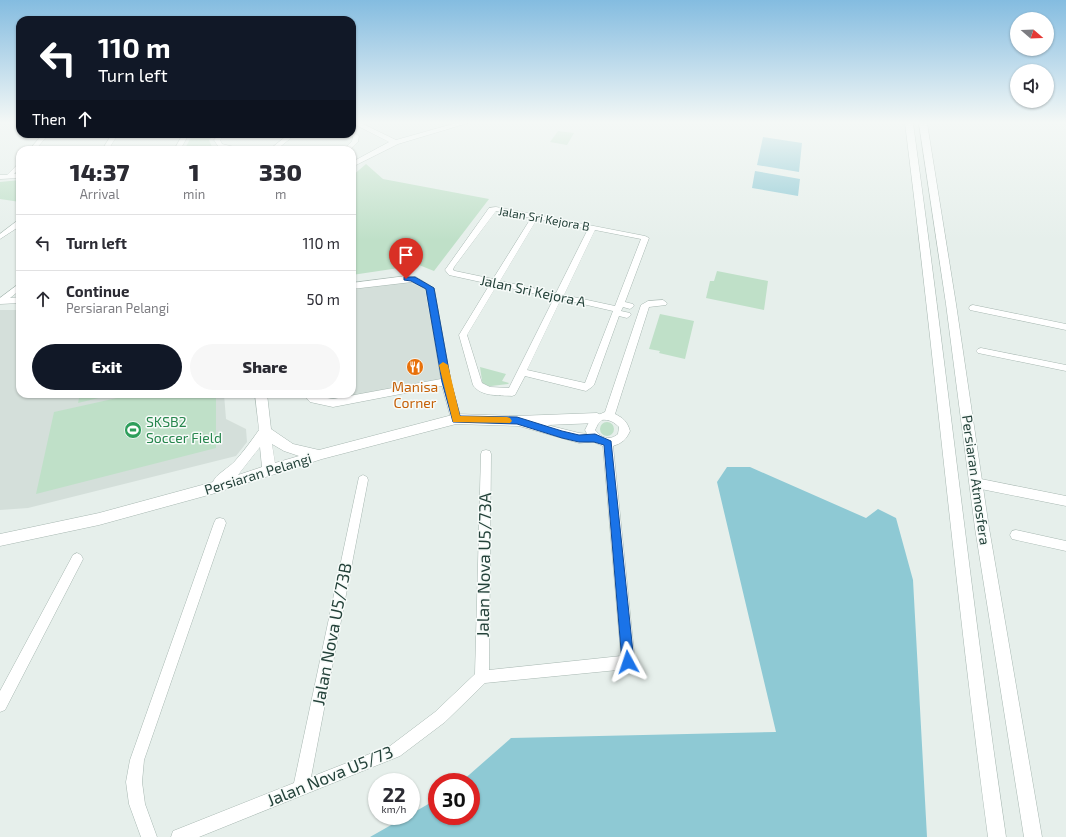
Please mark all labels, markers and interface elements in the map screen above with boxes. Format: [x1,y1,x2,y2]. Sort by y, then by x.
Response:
north arrow [1010,12,1054,56]
map controls [1010,12,1054,108]
text: 110 m [98,30,171,64]
icon: left [32,32,84,84]
text: Turn left [98,64,168,86]
button: sound [1010,64,1054,108]
icon: ahead [74,108,96,130]
text: Then [32,110,66,128]
text: 14:37 [70,157,129,186]
text: 1 [189,157,200,186]
text: 330 [259,157,302,186]
text: Arrival [80,186,119,202]
text: min [183,186,205,202]
text: m [275,186,286,202]
street label: Jalan Sri Kejora B [497,203,591,234]
icon: left [32,232,54,254]
text: Turn left [66,234,127,252]
text: 110 m [303,234,340,252]
pin [389,238,423,279]
icon: arrive [395,244,417,266]
street label: Jalan Sri Kejora A [479,271,588,310]
text: Continue [66,282,129,300]
icon: ahead [32,288,54,310]
text: 50 m [306,290,340,308]
text: Persiaran Pelangi [66,300,169,316]
button: Exit [32,344,182,390]
button: Share [190,344,340,390]
restaurant icon: Manisa Corner [405,357,425,377]
place label: Manisa Corner [392,378,438,411]
place label: SKSB2 Soccer Field [146,413,222,446]
street label: Persiaran Atmosfera [959,414,994,546]
sports icon: SKSB2 Soccer Field [123,420,143,440]
street label: Persiaran Pelangi [202,449,313,498]
street label: Jalan Nova U5/73A [472,492,494,638]
street label: Jalan Nova U5/73B [307,561,355,707]
position arrow [607,641,649,683]
street label: Jalan Nova U5/73 [264,741,396,809]
speed limit sign: 30 [428,773,480,825]
text: 22 [382,782,406,806]
text: km/h [382,803,406,815]

